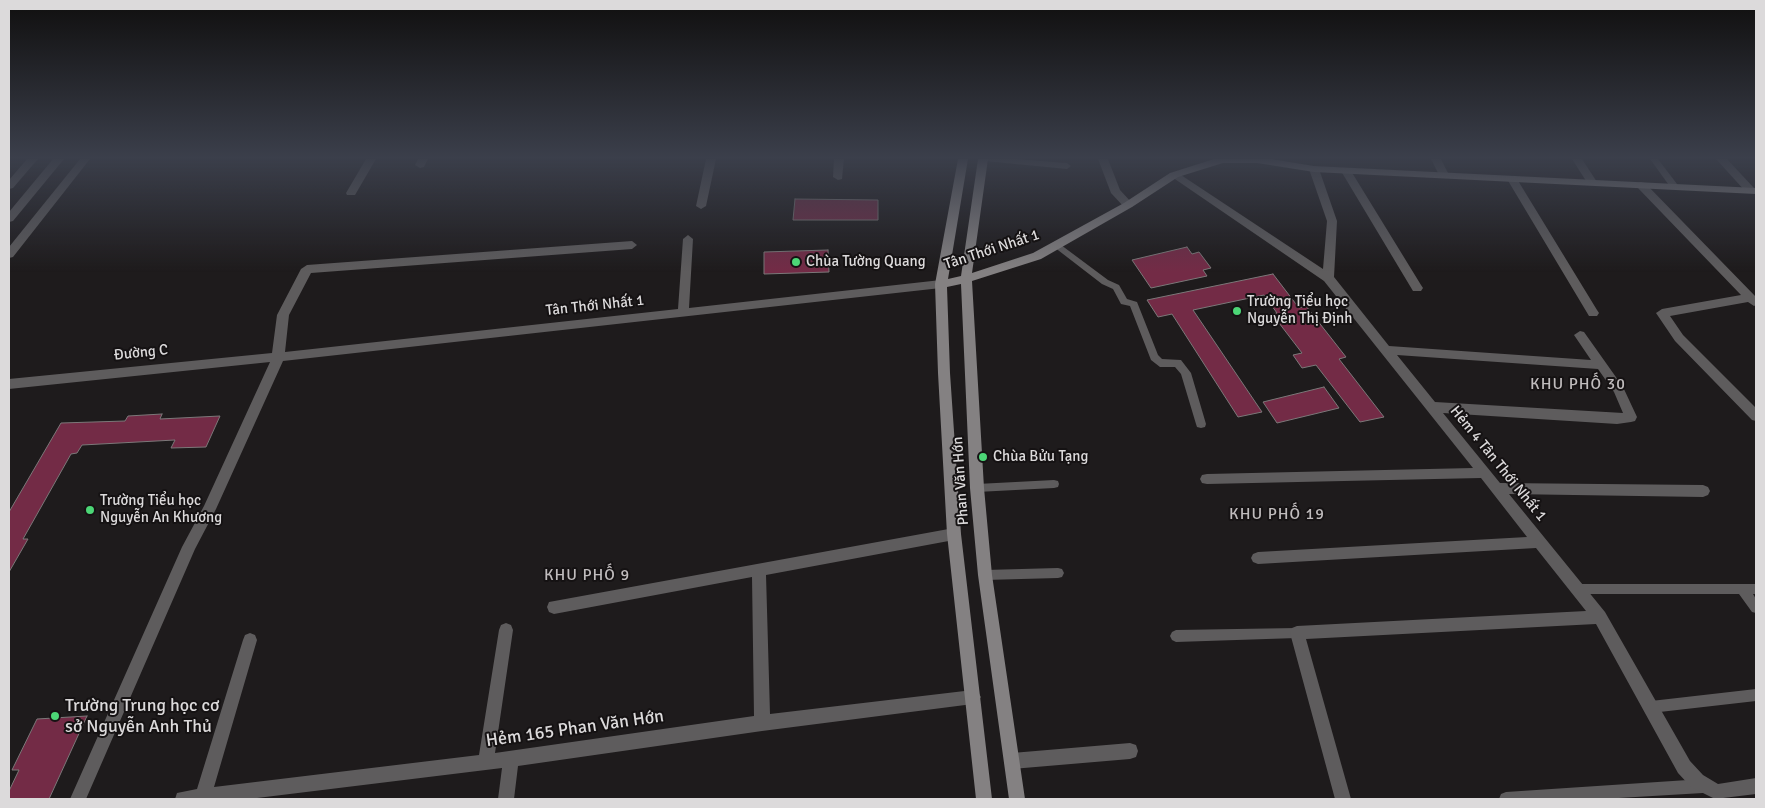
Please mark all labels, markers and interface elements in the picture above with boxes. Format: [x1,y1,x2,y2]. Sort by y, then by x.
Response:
street label: Tân Thới Nhất 1 [942,226,1042,274]
place label: Chùa Tường Quang [806,253,926,271]
marker: Chùa Tường Quang [790,256,802,268]
street label: Tân Thới Nhất 1 [545,292,645,320]
place label: Trường Tiểu học Nguyễn Thị Định [1247,293,1352,328]
marker: Trường Tiểu học Nguyễn Thị Định [1231,305,1243,317]
street label: Đường C [113,341,169,365]
district label: KHU PHỐ 30 [1529,375,1627,395]
street label: Hẻm 4 Tân Thới Nhất 1 [1446,403,1550,525]
street label: Phan Văn Hớn [949,436,973,526]
place label: Chùa Bửu Tạng [993,448,1088,466]
marker: Chùa Bửu Tạng [977,451,989,463]
place label: Trường Tiểu học Nguyễn An Khương [100,492,222,527]
marker: Trường Tiểu học Nguyễn An Khương [84,504,96,516]
district label: KHU PHỐ 19 [1228,505,1326,525]
district label: KHU PHỐ 9 [543,566,631,586]
place label: Trường Trung học cơ sở Nguyễn Anh Thủ [65,695,219,738]
street label: Hẻm 165 Phan Văn Hớn [485,706,665,752]
marker: Trường Trung học cơ sở Nguyễn Anh Thủ [49,710,61,722]

